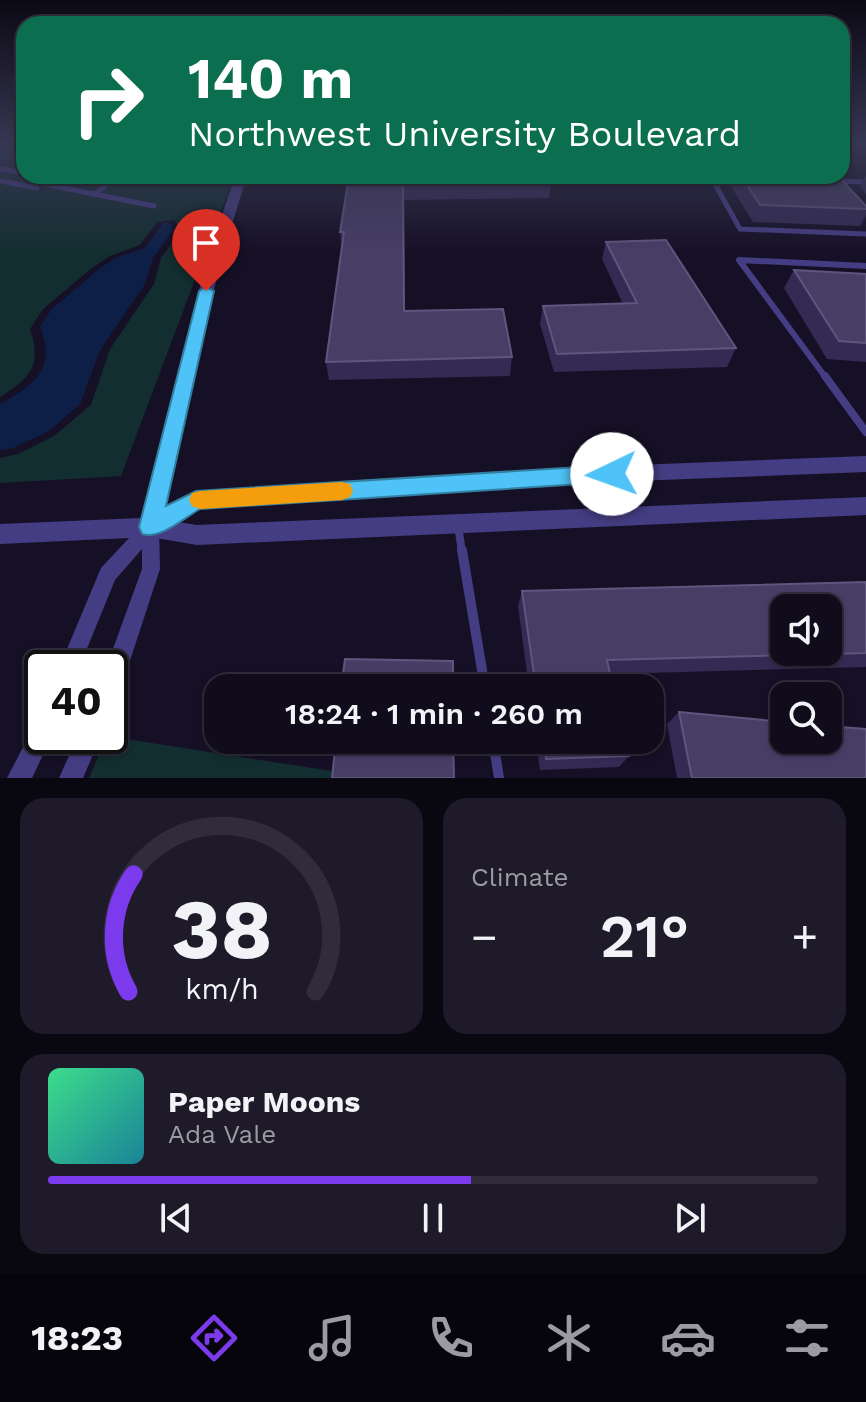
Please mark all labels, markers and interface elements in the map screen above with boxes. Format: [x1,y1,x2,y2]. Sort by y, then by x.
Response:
text: 140 m [188,46,353,112]
icon: right [56,48,160,152]
text: Northwest University Boulevard [188,113,741,155]
pin [172,209,240,291]
icon: arrive [184,221,228,265]
position arrow [570,432,654,516]
map controls [770,594,842,754]
button: sound [770,594,842,666]
speed limit sign: 40 [24,650,128,754]
button: search [770,682,842,754]
text: 18:24 · 1 min · 260 m [285,696,583,731]
text: Climate [471,862,569,892]
text: 38 [171,881,272,978]
text: 21° [600,901,689,972]
text: − [471,911,498,963]
text: + [791,911,818,963]
text: km/h [185,972,258,1006]
text: Paper Moons [168,1084,360,1119]
text: Ada Vale [168,1119,276,1149]
icon: previous [154,1196,198,1240]
icon: pause [411,1196,455,1240]
icon: next [668,1196,712,1240]
icon: directions [186,1310,242,1366]
icon: music [304,1310,360,1366]
icon: phone [423,1310,479,1366]
icon: climate [541,1310,597,1366]
icon: car [660,1310,716,1366]
icon: filters [779,1310,835,1366]
text: 18:23 [31,1317,123,1359]

